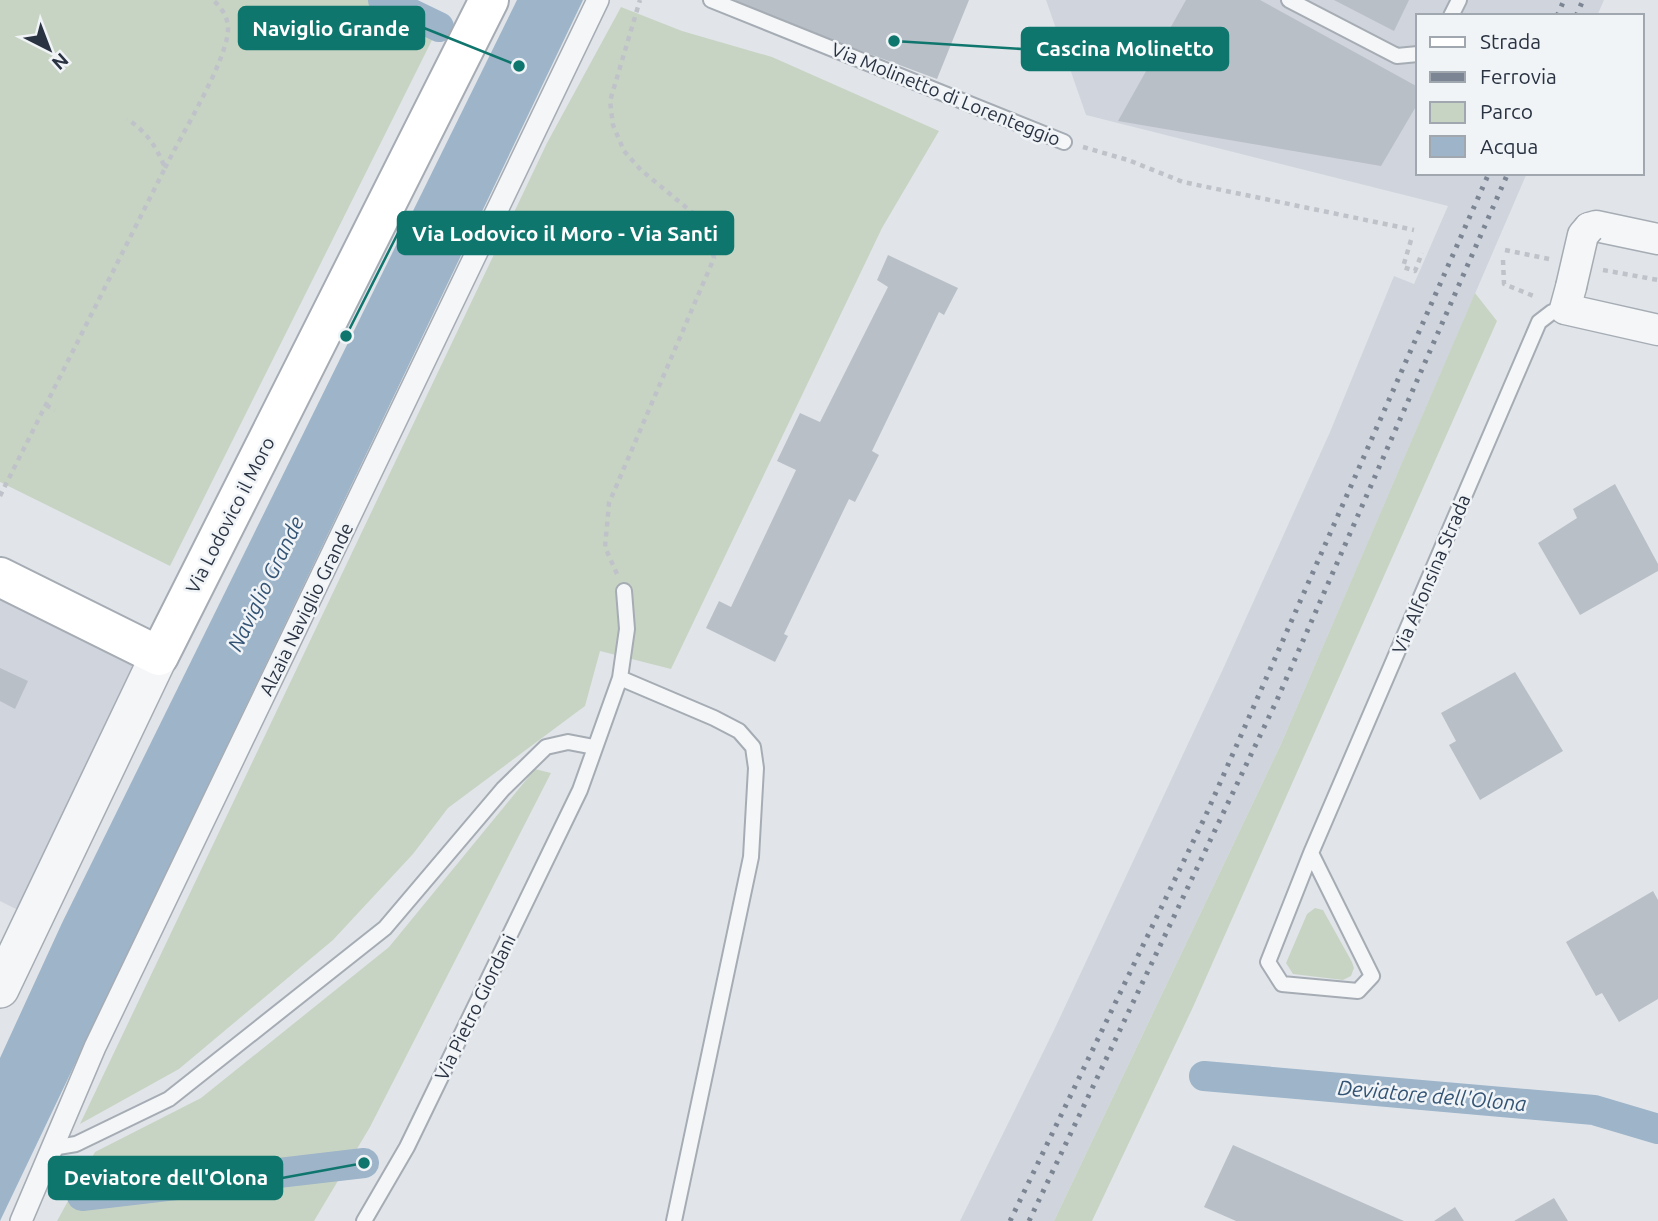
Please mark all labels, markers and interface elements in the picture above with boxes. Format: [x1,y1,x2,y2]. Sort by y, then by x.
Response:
callout: Naviglio Grande [239,7,424,49]
north arrow [14,14,84,84]
legend [1416,14,1644,175]
text: Naviglio Grande [252,16,410,40]
callout: Cascina Molinetto [1022,28,1228,70]
text: Strada [1480,29,1541,53]
text: Cascina Molinetto [1036,36,1214,60]
street label: Via Molinetto di Lorenteggio [828,38,1064,150]
text: N [48,49,73,75]
text: Ferrovia [1480,64,1557,88]
text: Parco [1480,99,1533,123]
text: Acqua [1480,134,1538,158]
callout: Via Lodovico il Moro - Via Santi [398,212,733,254]
text: Via Lodovico il Moro - Via Santi [412,221,718,245]
street label: Via Lodovico il Moro [181,433,279,597]
street label: Via Alfonsina Strada [1387,491,1475,657]
water label: Naviglio Grande [222,512,308,655]
street label: Alzaia Naviglio Grande [255,519,357,699]
street label: Via Pietro Giordani [430,930,520,1084]
water label: Deviatore dell'Olona [1337,1075,1528,1115]
callout: Deviatore dell'Olona [49,1157,282,1199]
text: Deviatore dell'Olona [64,1165,268,1189]

